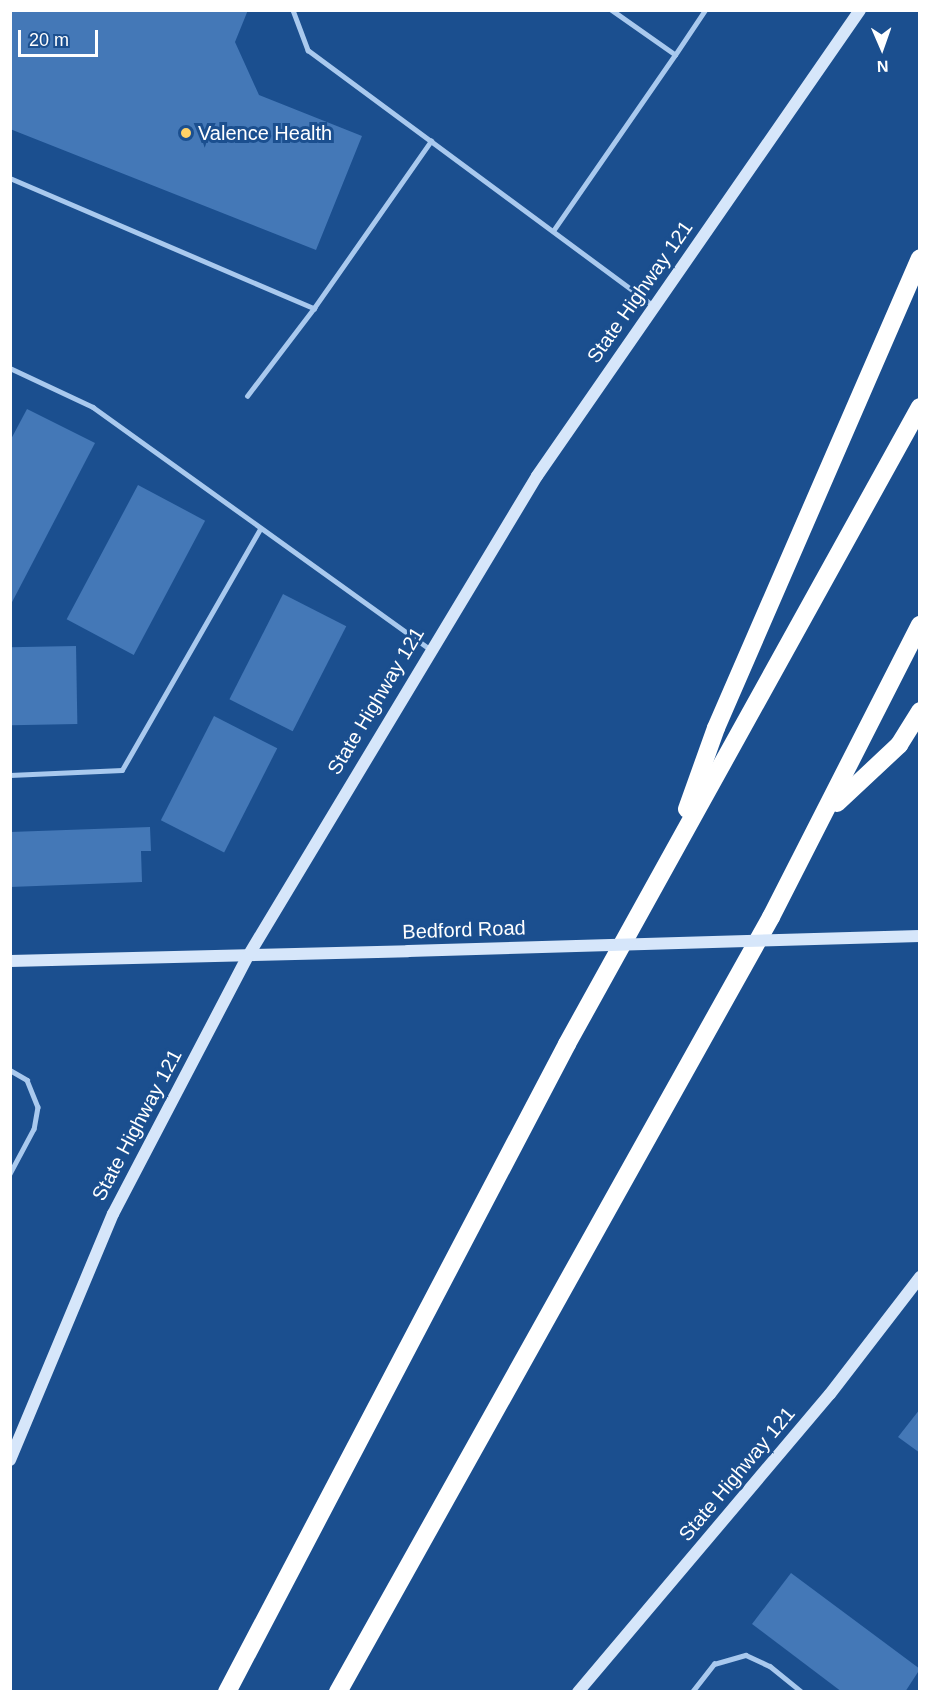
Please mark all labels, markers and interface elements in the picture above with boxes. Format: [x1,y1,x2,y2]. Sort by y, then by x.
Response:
scale bar [21,18,100,56]
north arrow [852,18,912,78]
text: 20 m [29,30,69,50]
text: N [877,58,889,75]
place label: Valence Health [198,121,332,145]
marker: Valence Health [179,126,193,140]
street label: State Highway 121 [582,216,698,368]
street label: State Highway 121 [322,623,430,779]
street label: Bedford Road [402,916,526,944]
street label: State Highway 121 [87,1045,187,1205]
street label: State Highway 121 [674,1402,800,1546]

